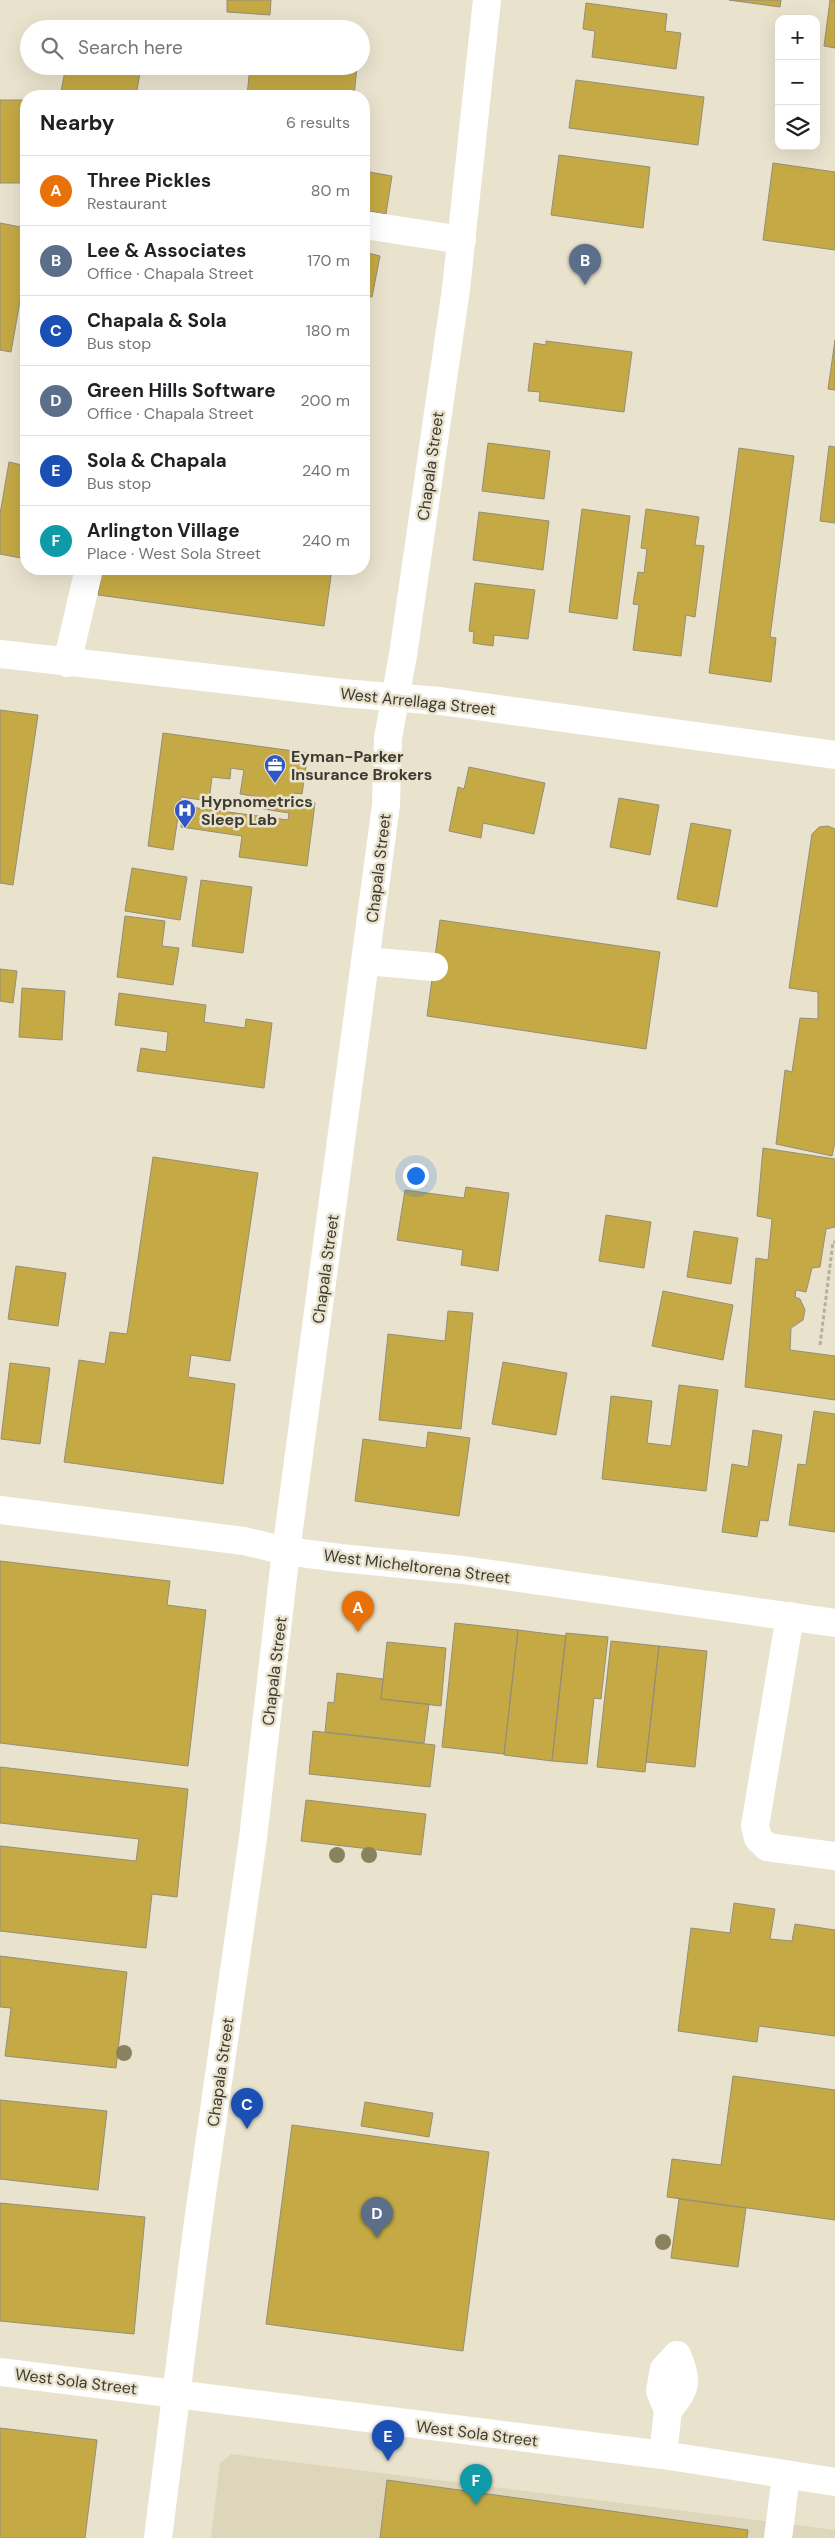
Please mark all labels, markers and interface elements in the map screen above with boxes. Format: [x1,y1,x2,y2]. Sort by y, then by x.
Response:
map controls [775,15,820,150]
button: + [775,15,820,60]
search box [20,20,370,75]
icon: search [38,34,66,62]
text: Search here [78,35,183,60]
button: − [775,60,820,105]
button: layers [775,105,820,150]
text: Nearby [40,109,114,137]
text: 6 results [286,112,350,133]
text: Three Pickles [87,168,211,193]
text: A [50,180,62,201]
text: 80 m [311,180,350,201]
text: Restaurant [87,193,167,214]
text: Lee & Associates [87,238,246,263]
pin: B [569,244,601,285]
text: B [51,250,61,271]
text: 170 m [307,250,350,271]
text: Office · Chapala Street [87,263,254,284]
text: Chapala & Sola [87,308,227,333]
text: C [50,320,62,341]
text: 180 m [306,320,350,341]
text: Bus stop [87,333,151,354]
text: Green Hills Software [87,378,276,403]
text: D [50,390,62,411]
text: 200 m [301,390,350,411]
text: Office · Chapala Street [87,403,254,424]
street label: Chapala Street [412,410,449,522]
text: Sola & Chapala [87,448,227,473]
text: E [51,460,61,481]
text: 240 m [302,460,350,481]
text: Bus stop [87,473,151,494]
text: Arlington Village [87,518,240,543]
text: F [52,530,60,551]
text: 240 m [302,530,350,551]
text: Place · West Sola Street [87,543,261,564]
street label: West Arrellaga Street [339,683,497,720]
place label: Eyman-Parker Insurance Brokers [291,746,432,785]
office icon: Eyman-Parker Insurance Brokers [263,753,287,784]
place label: Hypnometrics Sleep Lab [201,791,313,830]
hospital icon: Hypnometrics Sleep Lab [173,798,197,829]
street label: Chapala Street [361,812,396,924]
your location [403,1163,429,1189]
street label: Chapala Street [307,1213,344,1325]
street label: West Micheltorena Street [322,1545,512,1588]
pin: A [342,1591,374,1632]
street label: Chapala Street [257,1615,292,1727]
street label: Chapala Street [202,2016,239,2128]
pin: C [231,2088,263,2129]
pin: D [361,2197,393,2238]
street label: West Sola Street [14,2364,138,2399]
street label: West Sola Street [415,2416,539,2451]
pin: E [372,2420,404,2461]
pin: F [460,2464,492,2505]

